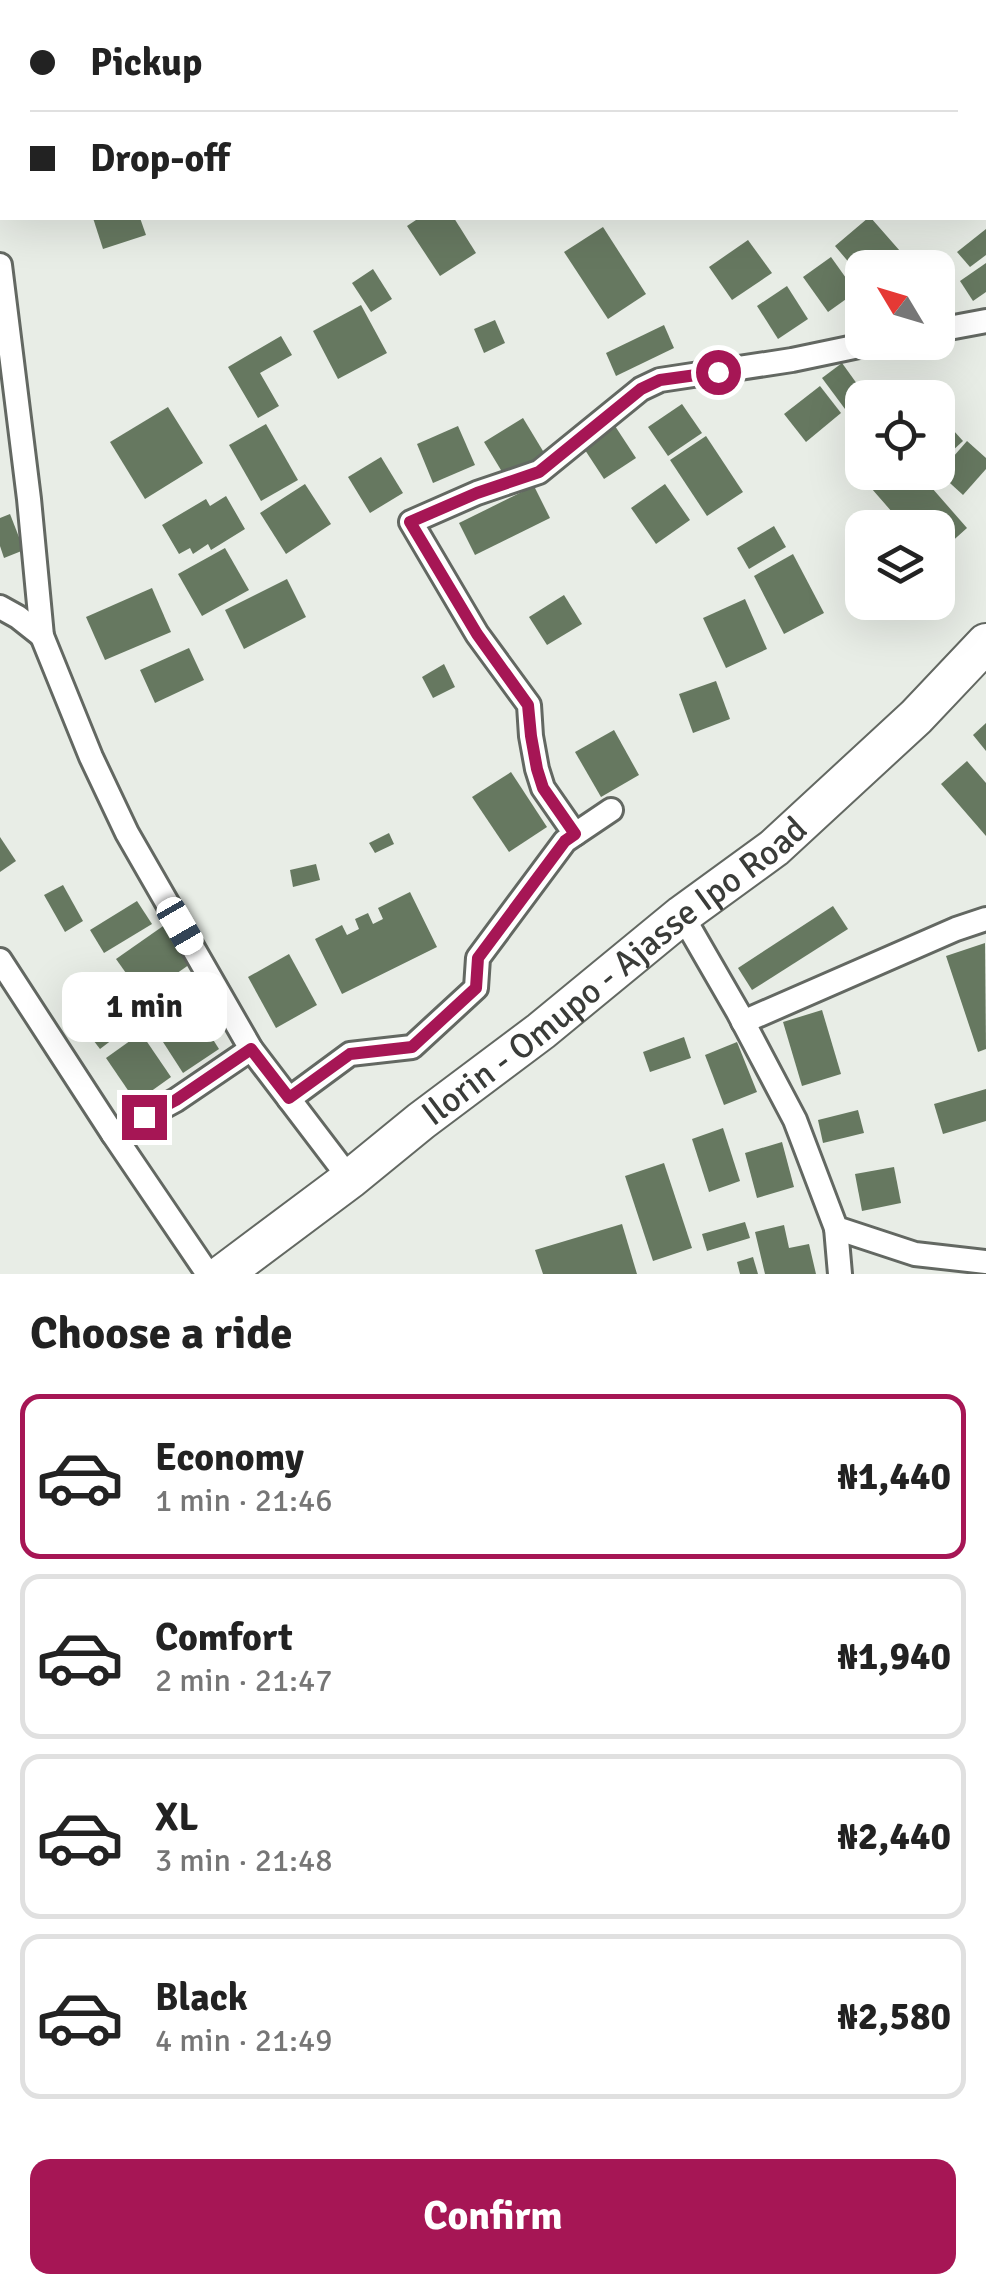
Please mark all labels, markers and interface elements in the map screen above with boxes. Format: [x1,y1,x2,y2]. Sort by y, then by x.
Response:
text: Pickup [90,39,202,86]
text: Drop-off [90,135,230,182]
north arrow [845,250,955,360]
map controls [845,250,955,620]
route start [696,350,741,395]
button: locate [845,380,955,490]
button: layers [845,510,955,620]
street label: Ilorin - Omupo - Ajasse Ipo Road [413,808,816,1135]
car [152,893,208,959]
callout: 1 min [62,972,226,1042]
text: 1 min [106,987,183,1026]
route end [122,1095,167,1140]
text: Choose a ride [30,1306,293,1361]
icon: car [35,1432,125,1522]
text: Economy [155,1434,304,1481]
text: ₦1,440 [837,1453,951,1500]
text: 1 min · 21:46 [155,1481,333,1520]
icon: car [35,1612,125,1702]
text: Comfort [155,1614,293,1661]
text: ₦1,940 [837,1633,951,1680]
text: 2 min · 21:47 [155,1661,333,1700]
icon: car [35,1792,125,1882]
text: XL [155,1794,198,1841]
text: ₦2,440 [837,1813,951,1860]
text: 3 min · 21:48 [155,1841,333,1880]
icon: car [35,1972,125,2062]
text: Black [155,1974,248,2021]
text: ₦2,580 [837,1993,951,2040]
text: 4 min · 21:49 [155,2021,333,2060]
button: Confirm [30,2159,956,2274]

